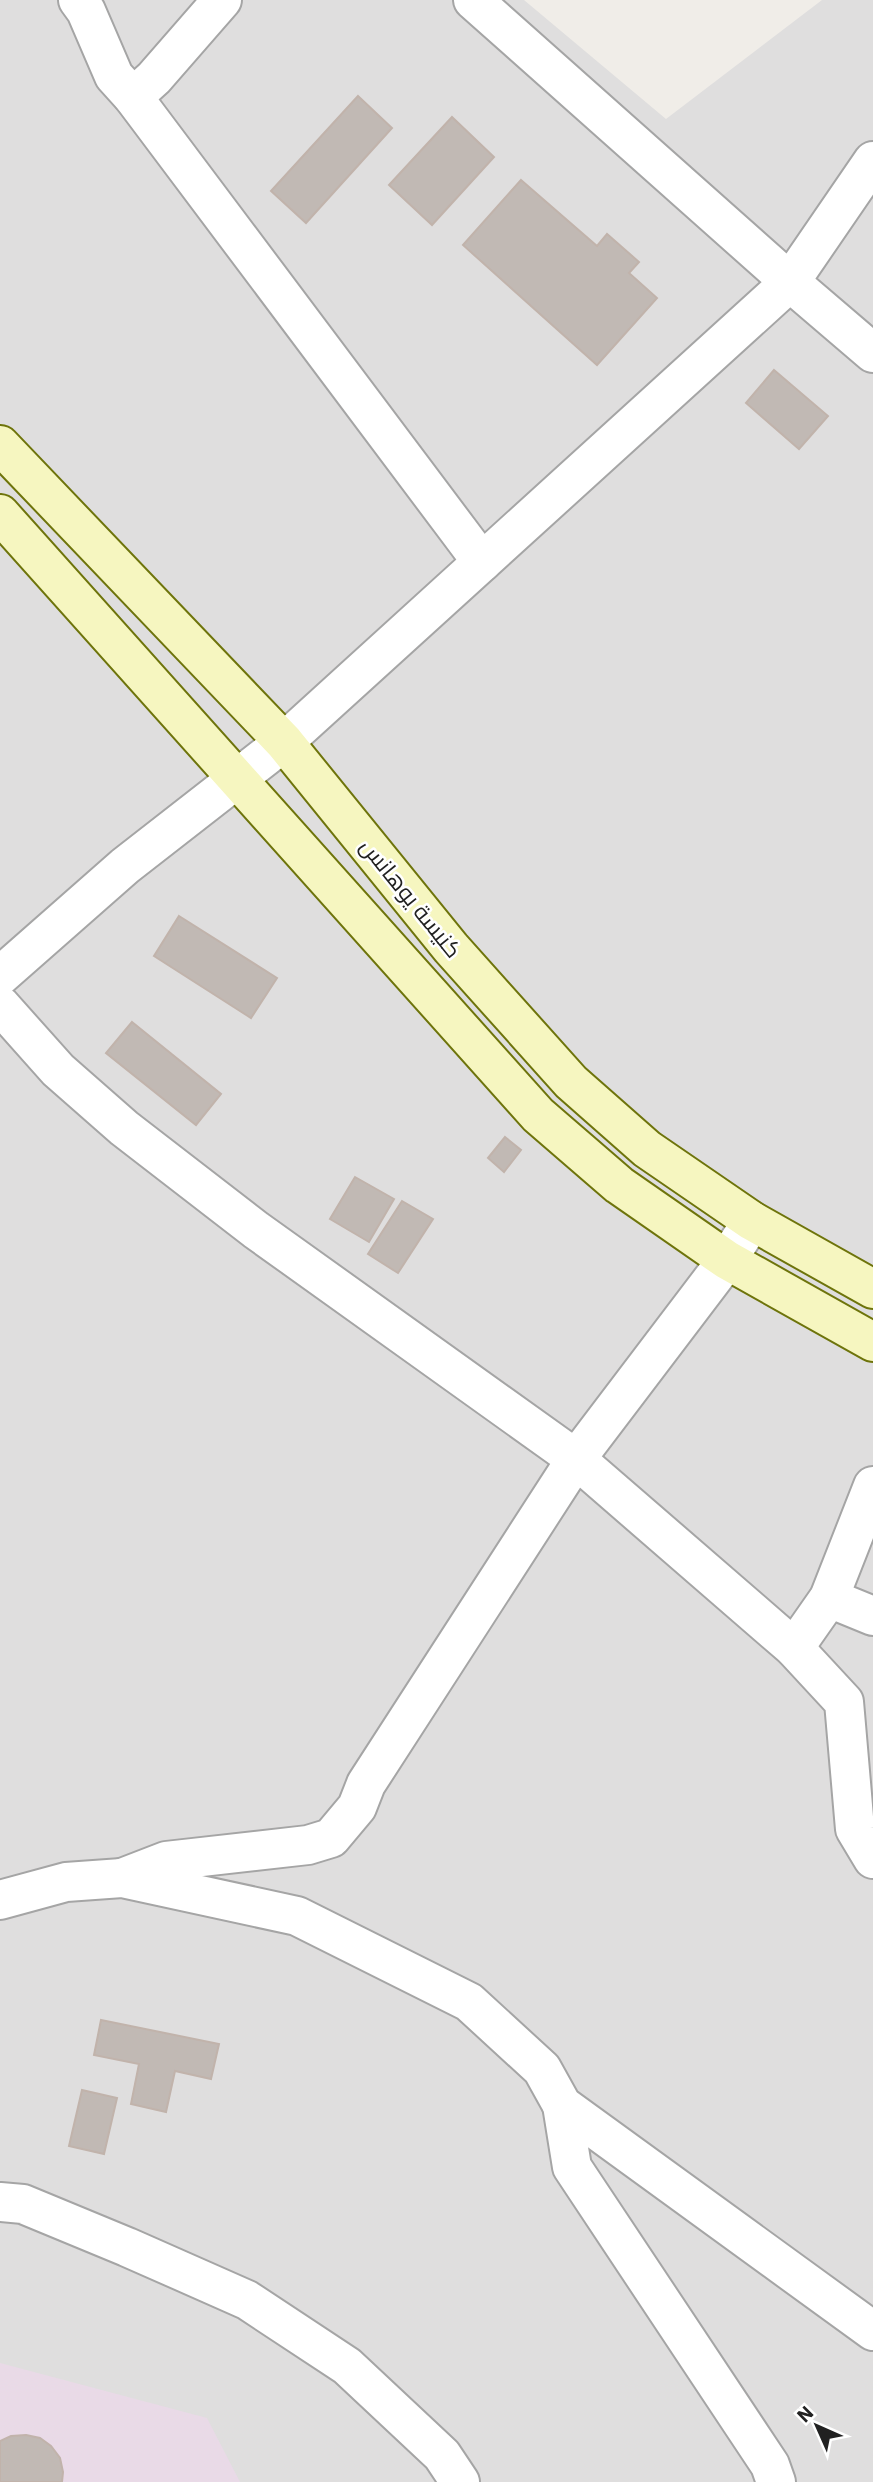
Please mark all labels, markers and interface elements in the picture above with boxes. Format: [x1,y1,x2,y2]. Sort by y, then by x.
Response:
street label: كنيسة يوهانس [354,831,469,963]
north arrow [782,2391,852,2461]
text: N [792,2401,818,2427]

